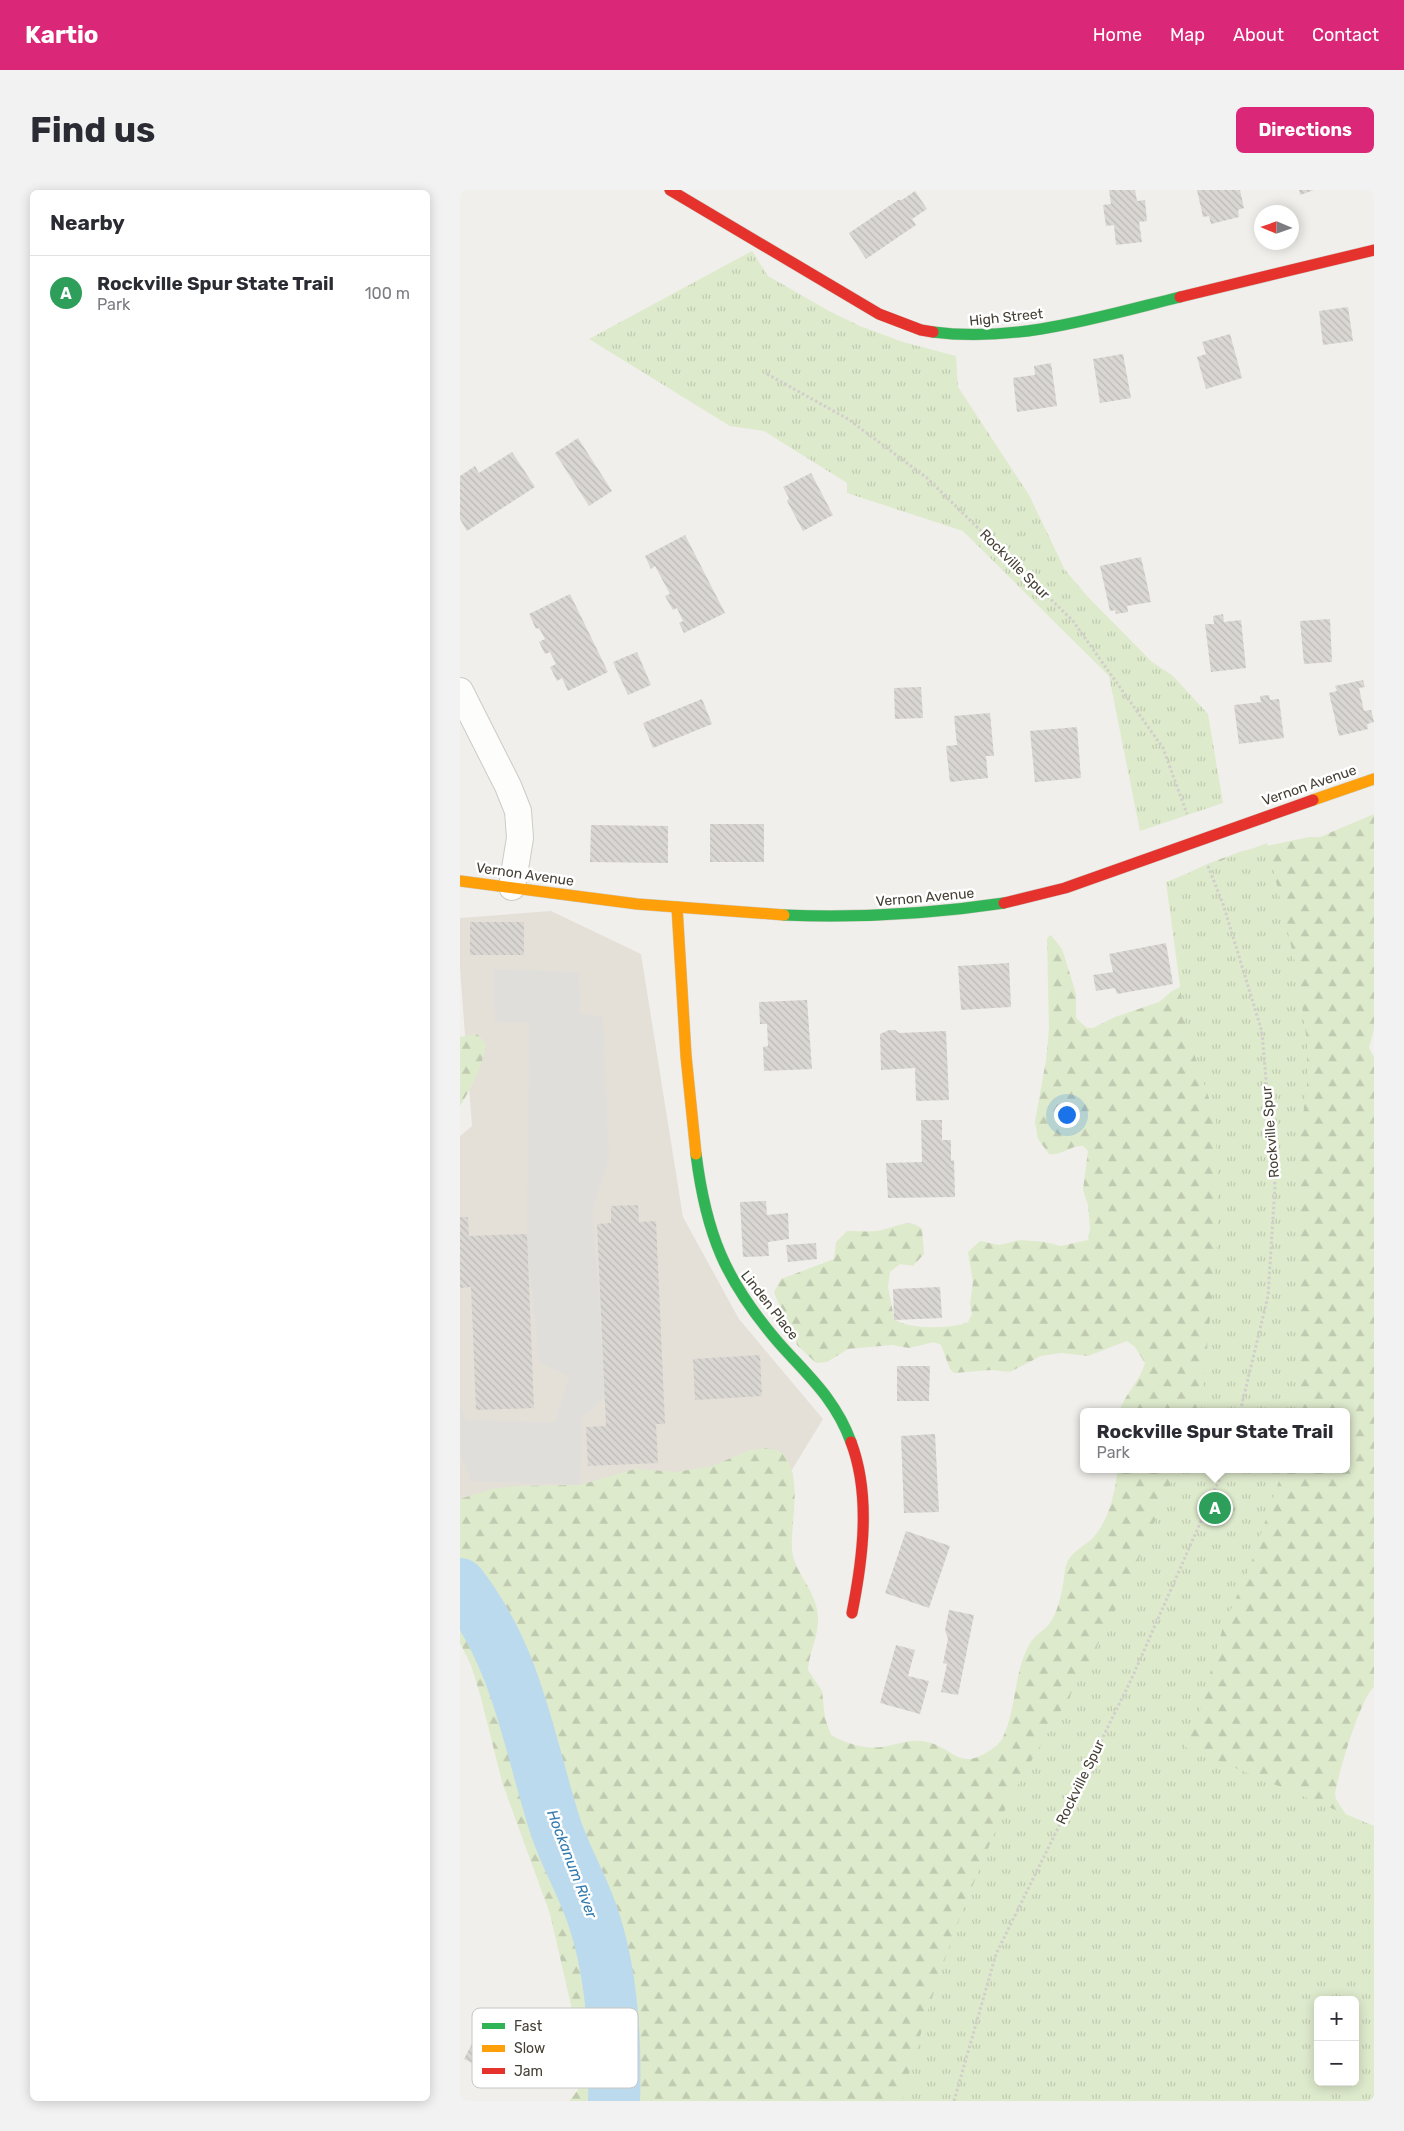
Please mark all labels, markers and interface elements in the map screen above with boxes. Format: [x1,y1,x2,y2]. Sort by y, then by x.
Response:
text: Kartio [25,21,99,49]
text: Home [1093,24,1142,46]
text: Map [1170,24,1205,46]
text: About [1233,24,1284,46]
text: Contact [1312,24,1379,46]
button: Directions [1236,107,1374,153]
text: Find us [30,109,155,151]
north arrow [1254,205,1299,250]
text: Nearby [50,210,125,235]
text: Rockville Spur State Trail [97,272,334,295]
text: A [60,284,72,303]
text: 100 m [365,284,410,303]
text: Park [97,295,130,314]
street label: High Street [968,305,1044,330]
street label: Rockville Spur [976,526,1054,603]
street label: Vernon Avenue [1260,761,1359,810]
street label: Vernon Avenue [475,859,575,890]
street label: Vernon Avenue [875,885,975,910]
street label: Rockville Spur [1258,1085,1283,1179]
your location [1054,1102,1080,1128]
street label: Linden Place [737,1267,802,1344]
popup [1080,1408,1350,1473]
text: Rockville Spur State Trail [1097,1420,1333,1443]
text: Park [1097,1443,1130,1462]
pin: A [1199,1489,1231,1527]
street label: Rockville Spur [1053,1736,1109,1827]
water label: Hockanum River [543,1807,601,1922]
map controls [1314,1996,1359,2086]
button: + [1314,1996,1359,2041]
legend [472,2008,638,2088]
text: Fast [514,2018,543,2035]
text: Slow [514,2040,545,2057]
button: − [1314,2041,1359,2086]
text: Jam [514,2063,543,2080]

